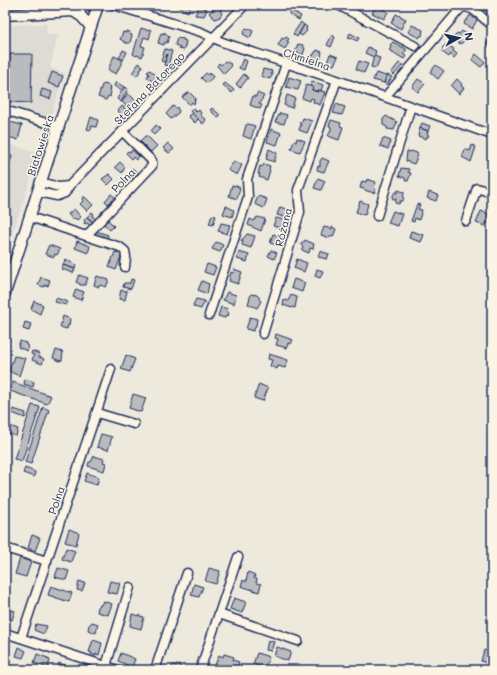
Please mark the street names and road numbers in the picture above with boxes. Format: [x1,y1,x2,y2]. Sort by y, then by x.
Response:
street label: Chmielna [282,44,333,74]
street label: Stefana Batorego [110,48,188,128]
street label: Białowieska [23,112,57,178]
street label: Polna [108,164,139,196]
street label: Różana [271,206,295,248]
street label: Polna [44,484,68,516]

